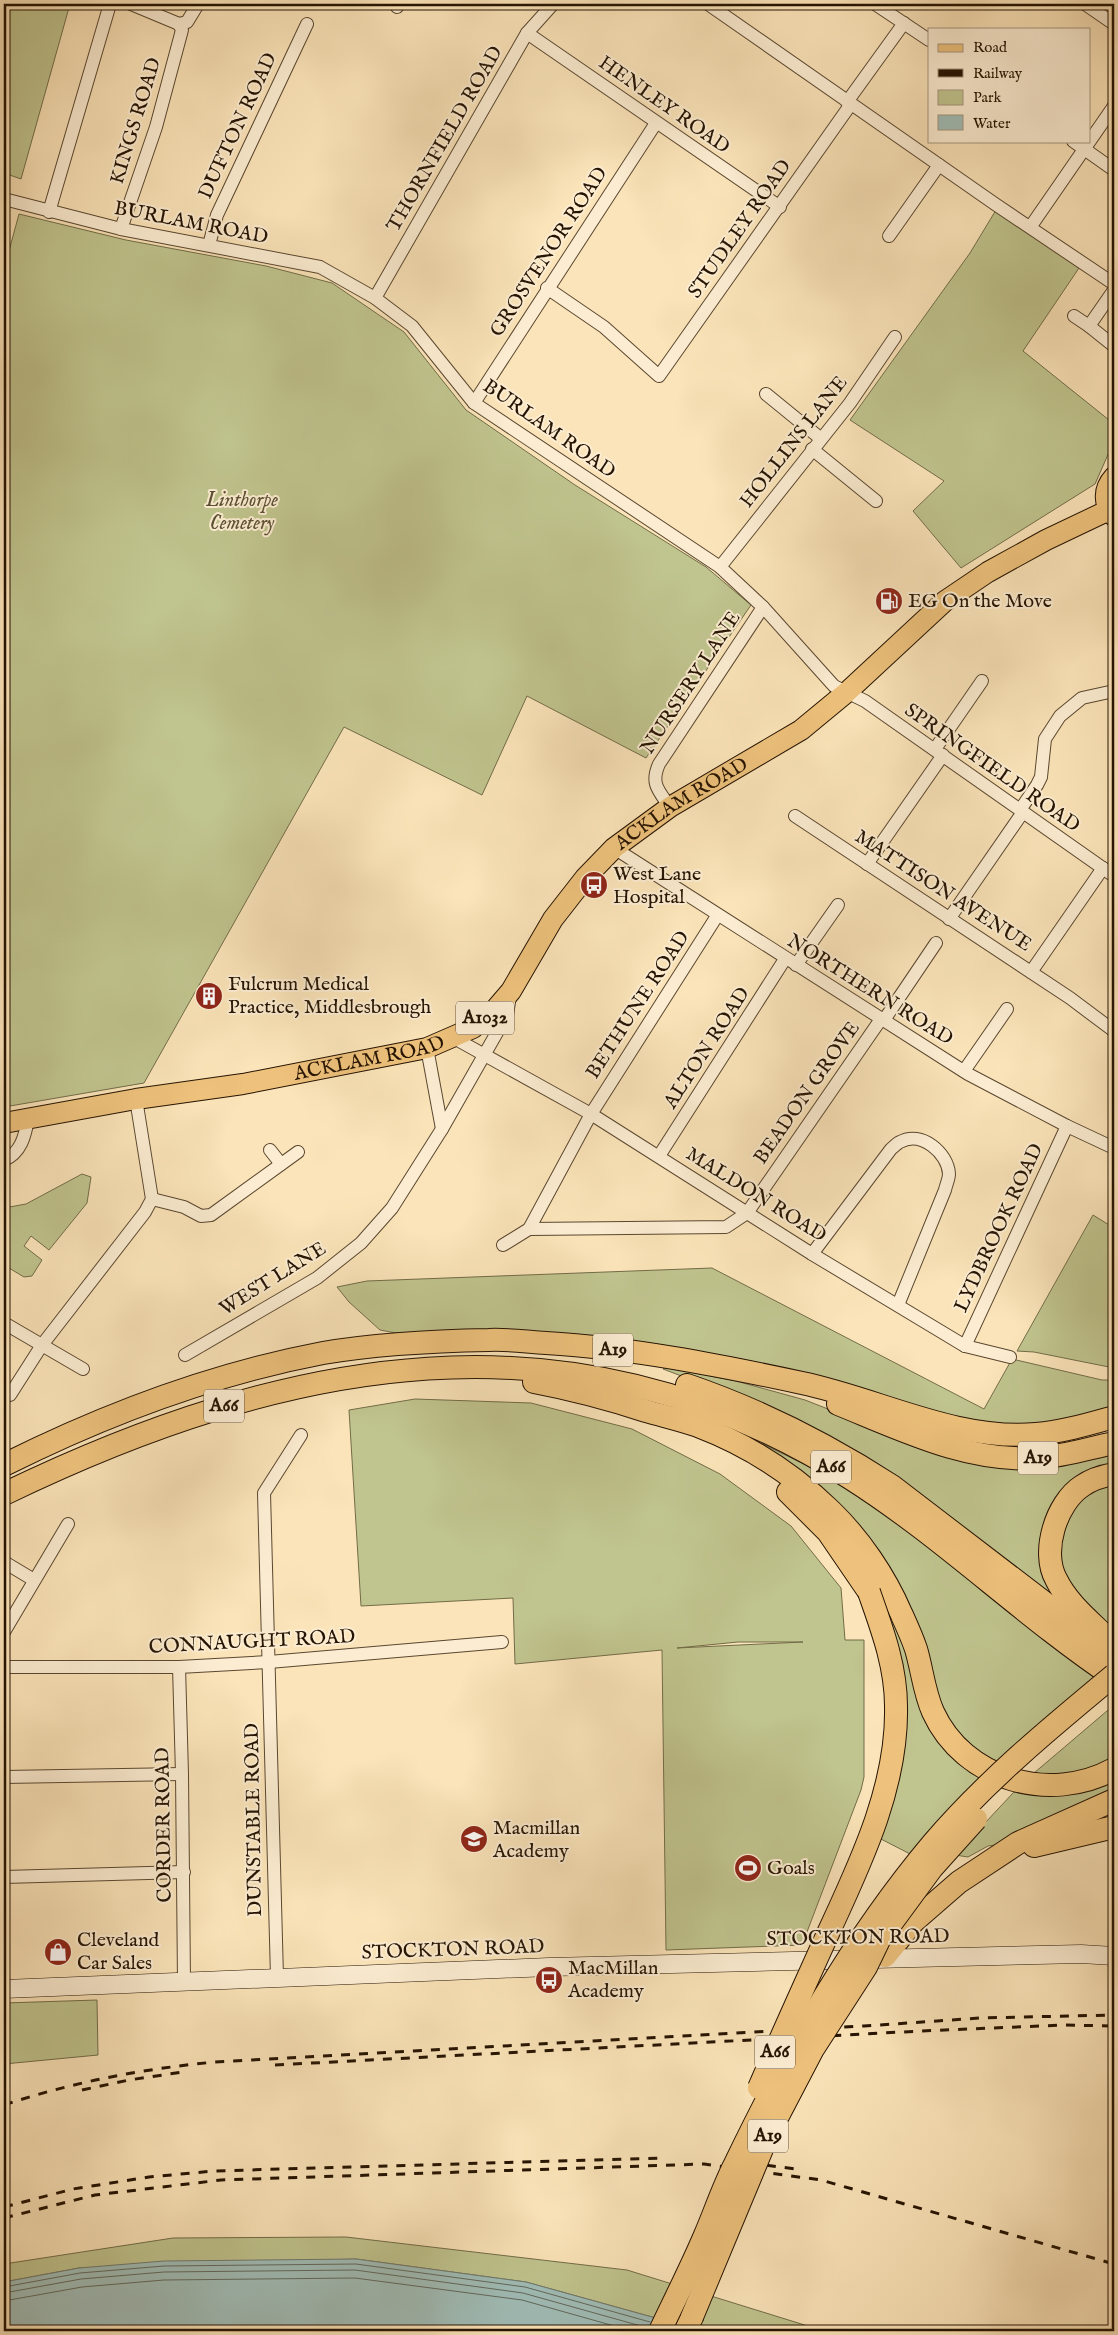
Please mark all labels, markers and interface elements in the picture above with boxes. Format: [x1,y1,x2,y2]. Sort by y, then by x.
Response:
legend [928,28,1090,142]
text: Road [973,38,1008,57]
street label: THORNFIELD ROAD [382,42,508,236]
street label: DUFTON ROAD [193,49,283,203]
street label: HENLEY ROAD [593,50,735,160]
street label: KINGS ROAD [105,55,167,187]
text: Railway [973,64,1023,83]
text: Park [973,88,1003,107]
text: Water [973,114,1011,133]
street label: STUDLEY ROAD [683,155,797,303]
street label: GROSVENOR ROAD [485,162,613,342]
street label: BURLAM ROAD [112,196,270,250]
street label: HOLLINS LANE [735,371,853,513]
street label: BURLAM ROAD [478,374,620,484]
park label: Linthorpe Cemetery [205,488,278,536]
fuel station icon: EG On the Move [874,586,904,616]
place label: EG On the Move [908,589,1052,614]
street label: NURSERY LANE [636,607,747,759]
street label: SPRINGFIELD ROAD [899,698,1085,838]
street label: ACKLAM ROAD [609,752,752,856]
street label: MATTISON AVENUE [850,824,1036,958]
place label: West Lane Hospital [613,862,701,910]
bus stop icon: West Lane Hospital [579,870,609,900]
street label: BETHUNE ROAD [581,926,695,1084]
street label: NORTHERN ROAD [782,929,958,1051]
place label: Fulcrum Medical Practice, Middlesbrough [228,972,432,1020]
building icon: Fulcrum Medical Practice, Middlesbrough [194,981,224,1011]
street label: ALTON ROAD [658,982,756,1114]
road number: A1032 [456,1001,514,1034]
street label: BEADON GROVE [748,1017,866,1169]
street label: ACKLAM ROAD [291,1029,449,1086]
street label: LYDBROOK ROAD [949,1140,1049,1316]
street label: MALDON ROAD [681,1142,831,1248]
street label: WEST LANE [215,1236,331,1322]
road number: A19 [593,1334,633,1366]
road number: A66 [204,1390,244,1422]
road number: A19 [1018,1442,1058,1475]
road number: A66 [811,1450,851,1484]
street label: CONNAUGHT ROAD [148,1624,356,1660]
street label: DUNSTABLE ROAD [240,1723,268,1917]
street label: CORDER ROAD [150,1747,178,1903]
place label: Macmillan Academy [492,1816,580,1864]
school or university icon: Macmillan Academy [459,1824,489,1854]
sports icon: Goals [733,1853,763,1883]
place label: Goals [767,1856,815,1881]
street label: STOCKTON ROAD [766,1924,950,1952]
place label: Cleveland Car Sales [77,1928,160,1976]
street label: STOCKTON ROAD [361,1934,545,1966]
shop icon: Cleveland Car Sales [43,1937,73,1967]
place label: MacMillan Academy [567,1956,659,2004]
bus stop icon: MacMillan Academy [534,1965,564,1995]
road number: A66 [755,2035,795,2068]
road number: A19 [748,2120,788,2152]

